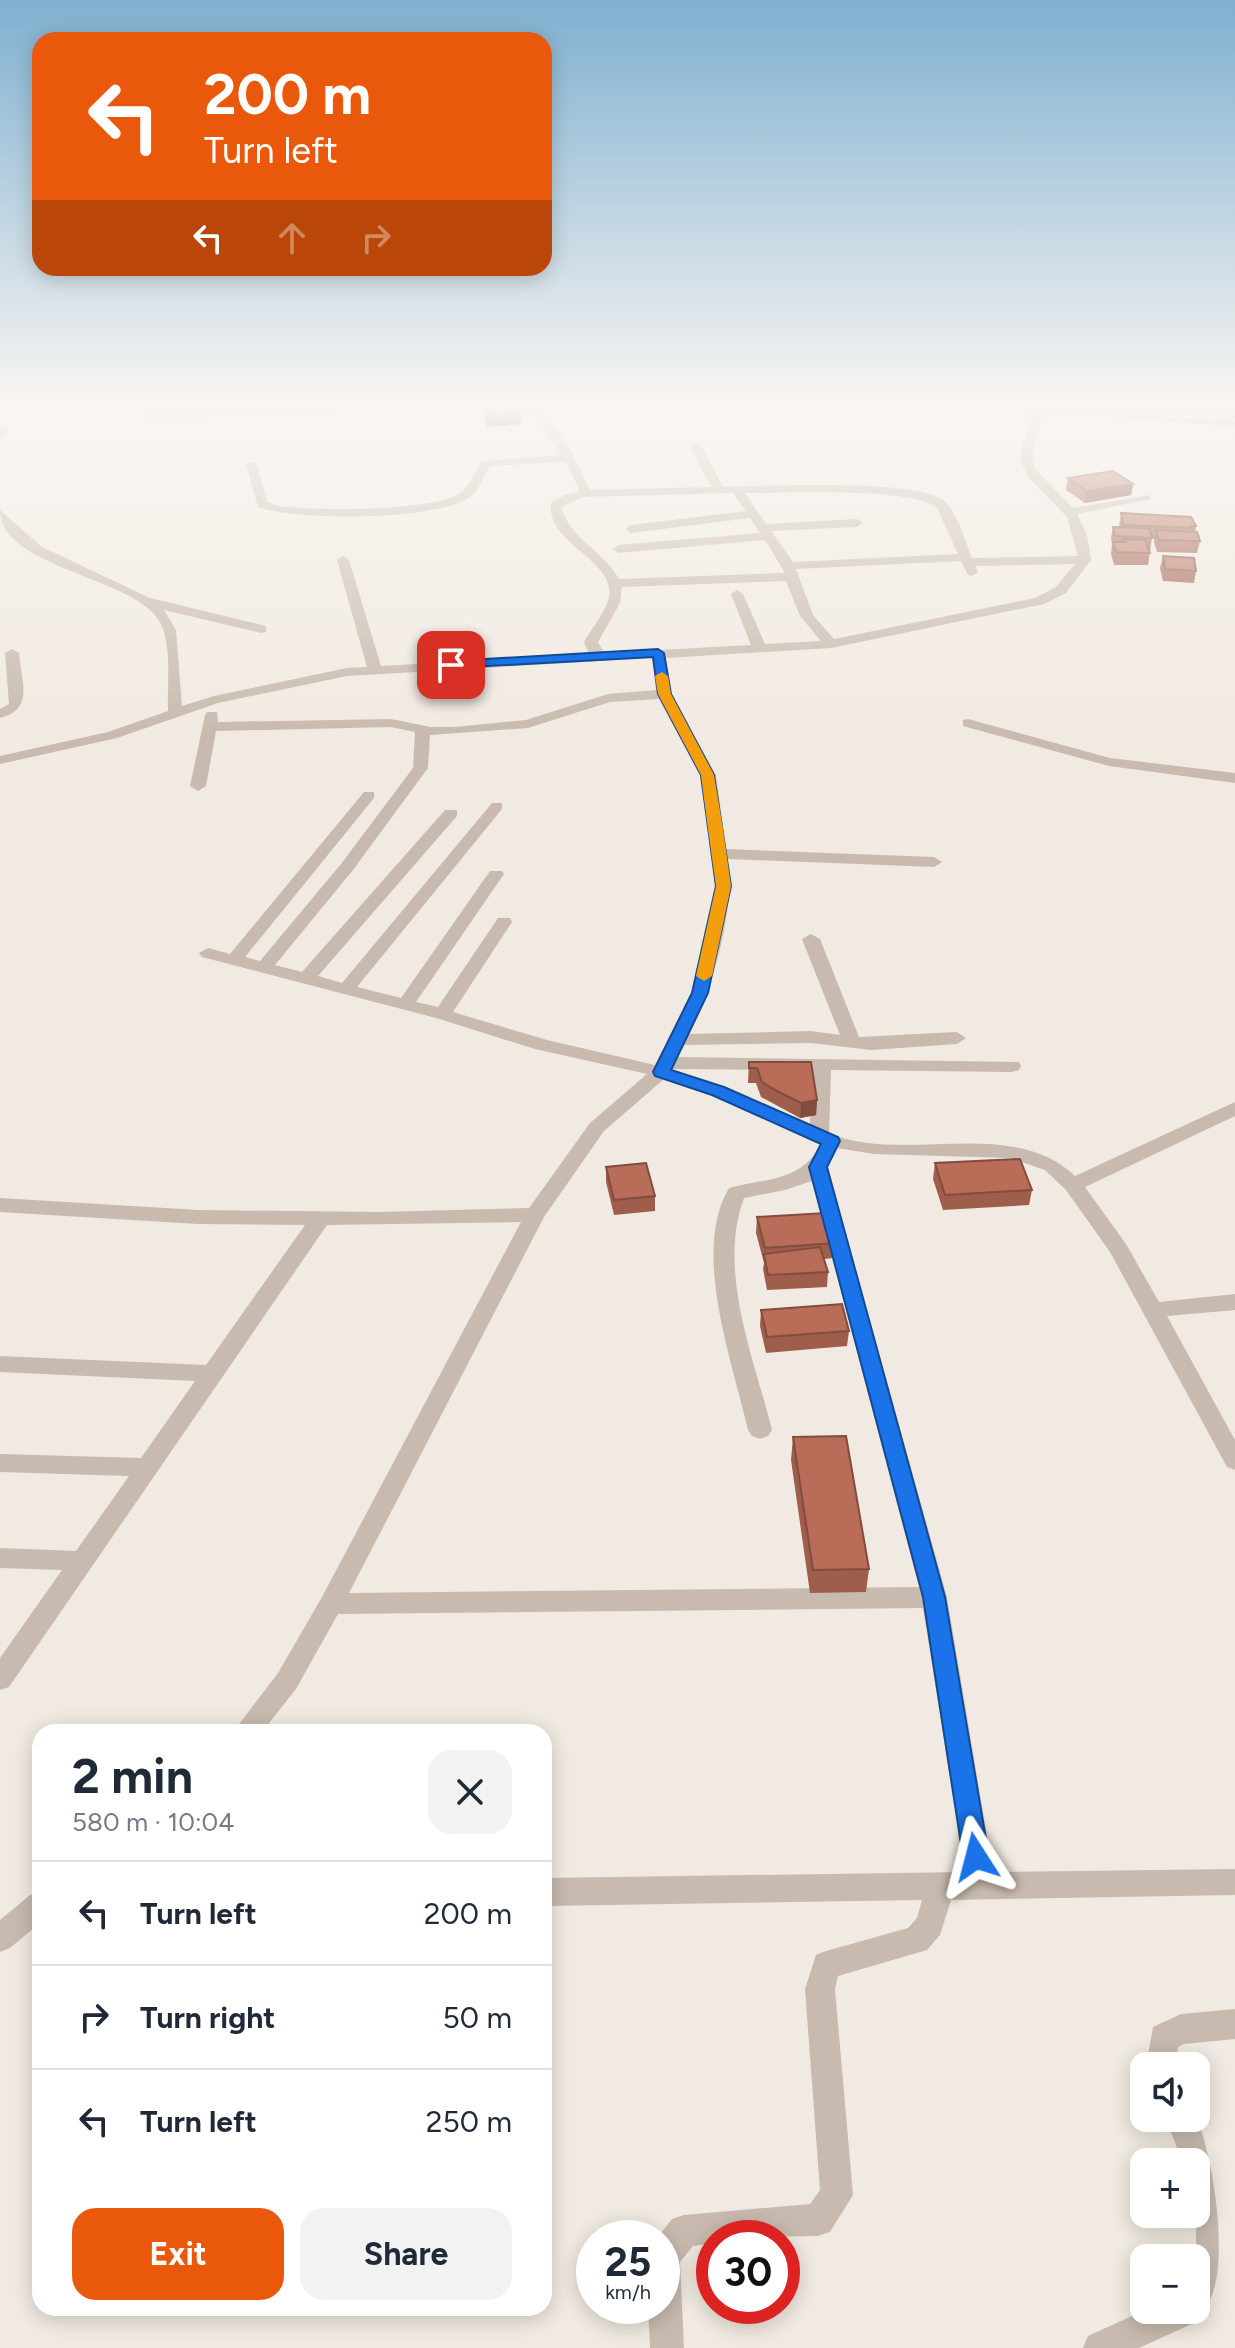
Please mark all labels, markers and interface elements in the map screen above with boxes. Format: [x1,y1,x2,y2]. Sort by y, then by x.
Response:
text: 200 m [204,61,371,128]
icon: left [72,64,176,168]
text: Turn left [204,129,338,172]
icon: left [186,216,230,260]
icon: ahead [270,216,314,260]
icon: right [354,216,398,260]
pin [417,631,485,699]
icon: arrive [429,643,473,687]
text: 2 min [72,1747,193,1805]
button: close [428,1750,512,1834]
text: 580 m · 10:04 [72,1806,234,1838]
position arrow [934,1815,1018,1899]
icon: left [72,1891,116,1935]
text: Turn left [140,1895,257,1932]
text: 200 m [424,1895,512,1932]
icon: right [72,1995,116,2039]
text: Turn right [140,1999,275,2036]
text: 50 m [443,1999,512,2036]
map controls [1130,2052,1210,2324]
button: sound [1130,2052,1210,2132]
icon: left [72,2099,116,2143]
text: Turn left [140,2103,257,2140]
text: 250 m [426,2103,512,2140]
button: + [1130,2148,1210,2228]
button: Exit [72,2208,284,2300]
button: Share [300,2208,512,2300]
speed limit sign: 30 [696,2220,800,2324]
text: 25 [605,2238,651,2286]
button: − [1130,2244,1210,2324]
text: km/h [605,2280,651,2304]

